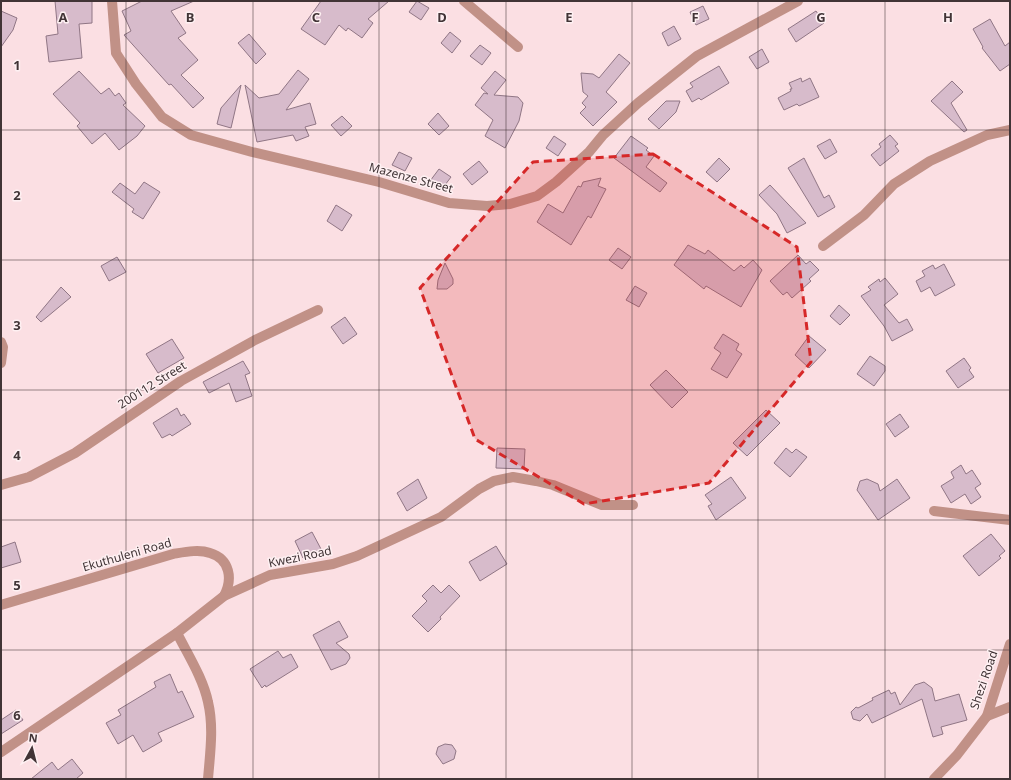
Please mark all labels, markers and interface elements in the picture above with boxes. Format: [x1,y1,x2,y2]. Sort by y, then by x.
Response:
text: A [59,8,68,26]
text: B [186,8,194,26]
text: C [312,8,320,26]
text: D [437,8,447,26]
text: E [565,8,573,26]
text: F [691,8,699,26]
text: G [816,8,826,26]
text: H [943,8,953,26]
text: 1 [13,56,21,74]
street label: Mazenze Street [367,158,456,197]
text: 2 [13,186,21,204]
text: 3 [13,316,21,334]
street label: 200112 Street [114,356,190,412]
text: 4 [13,446,21,464]
street label: Ekuthuleni Road [80,534,173,575]
street label: Kwezi Road [267,542,333,571]
text: 5 [13,576,21,594]
street label: Shezi Road [966,648,1002,712]
text: 6 [13,706,21,724]
north arrow [12,728,52,768]
text: N [28,730,39,746]

